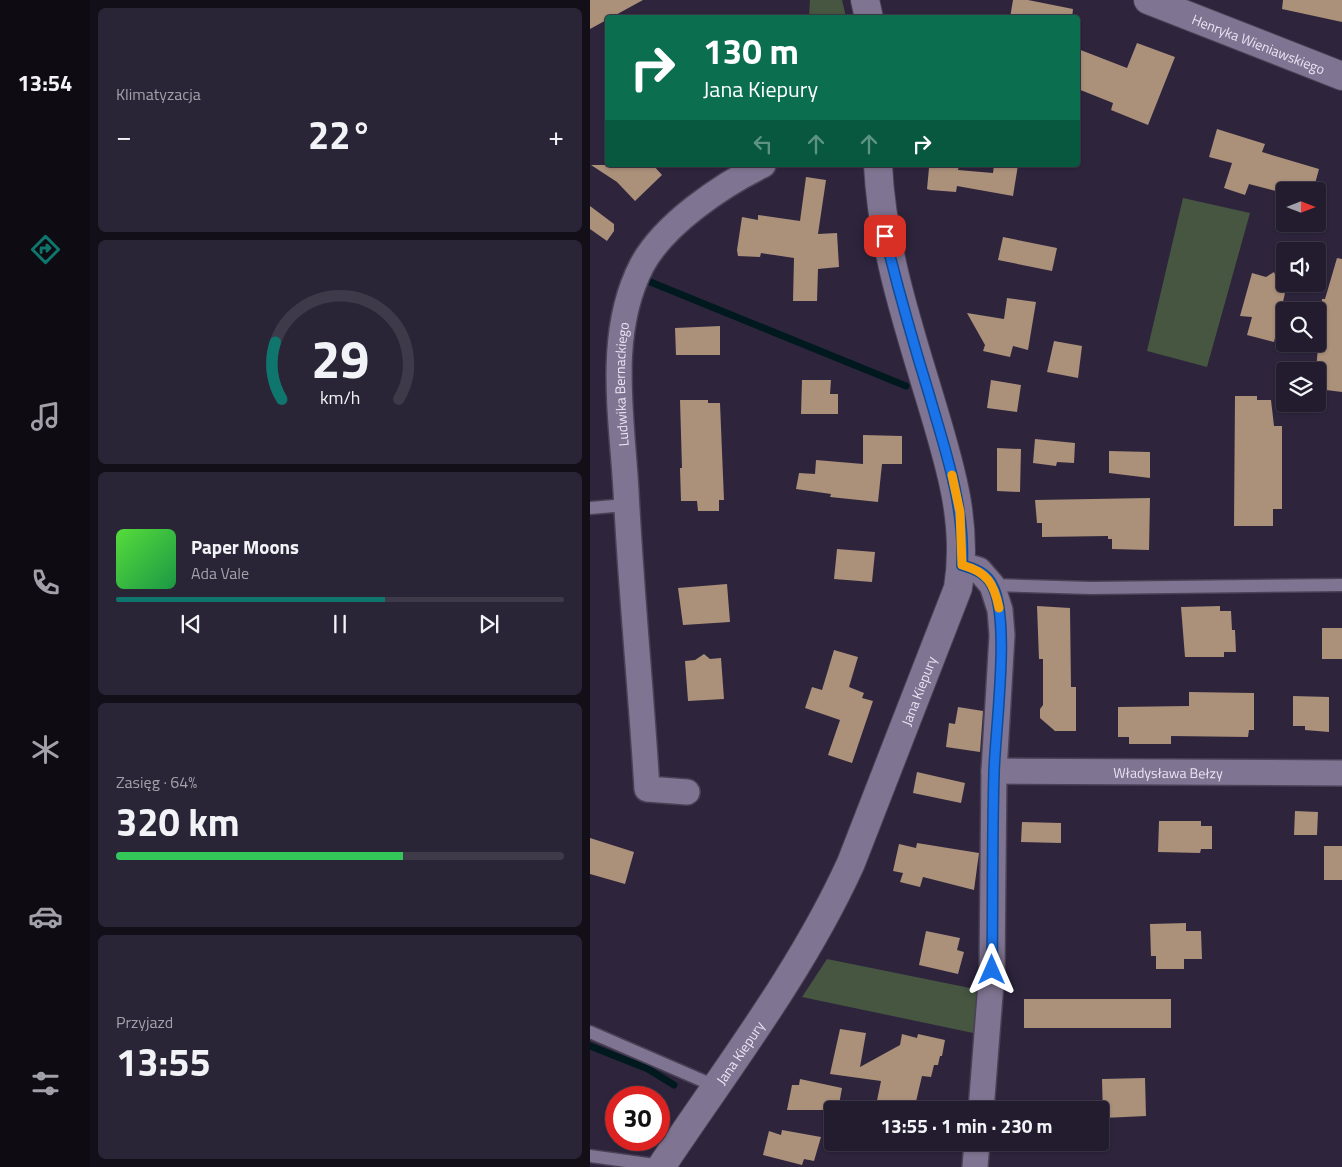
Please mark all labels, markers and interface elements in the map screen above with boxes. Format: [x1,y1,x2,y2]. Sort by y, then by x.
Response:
street label: Henryka Wieniawskiego [1189,8,1328,79]
text: 130 m [703,24,799,78]
icon: right [620,35,685,100]
text: 13:54 [18,66,72,100]
text: Jana Kiepury [703,72,818,106]
text: Klimatyzacja [116,82,201,106]
text: 22° [308,106,372,164]
text: − [116,114,132,157]
text: + [548,114,564,157]
icon: left [749,130,777,158]
icon: ahead [802,130,830,158]
icon: ahead [855,130,883,158]
icon: right [908,130,936,158]
north arrow [1276,182,1326,232]
map controls [1276,182,1326,412]
pin [864,215,906,257]
icon: arrive [871,222,899,250]
icon: directions [28,232,63,267]
button: sound [1276,242,1326,292]
button: search [1276,302,1326,352]
text: 29 [311,319,369,398]
street label: Ludwika Bernackiego [608,320,634,447]
button: layers [1276,362,1326,412]
text: km/h [320,384,360,411]
icon: music [28,399,63,434]
text: Paper Moons [191,532,299,561]
text: Ada Vale [191,561,249,585]
icon: phone [28,565,63,600]
icon: previous [177,610,205,638]
icon: pause [326,610,354,638]
icon: next [475,610,503,638]
street label: Jana Kiepury [895,652,941,729]
icon: climate [28,732,63,767]
street label: Władysława Bełzy [1113,761,1223,783]
text: Zasięg · 64% [116,770,197,794]
text: 320 km [116,793,240,851]
icon: car [28,899,63,934]
position arrow [965,943,1017,995]
text: Przyjazd [116,1010,173,1034]
street label: Jana Kiepury [710,1016,769,1089]
text: 13:55 [116,1033,211,1091]
icon: filters [28,1066,63,1101]
speed limit sign: 30 [605,1086,670,1151]
text: 13:55 · 1 min · 230 m [880,1111,1053,1140]

